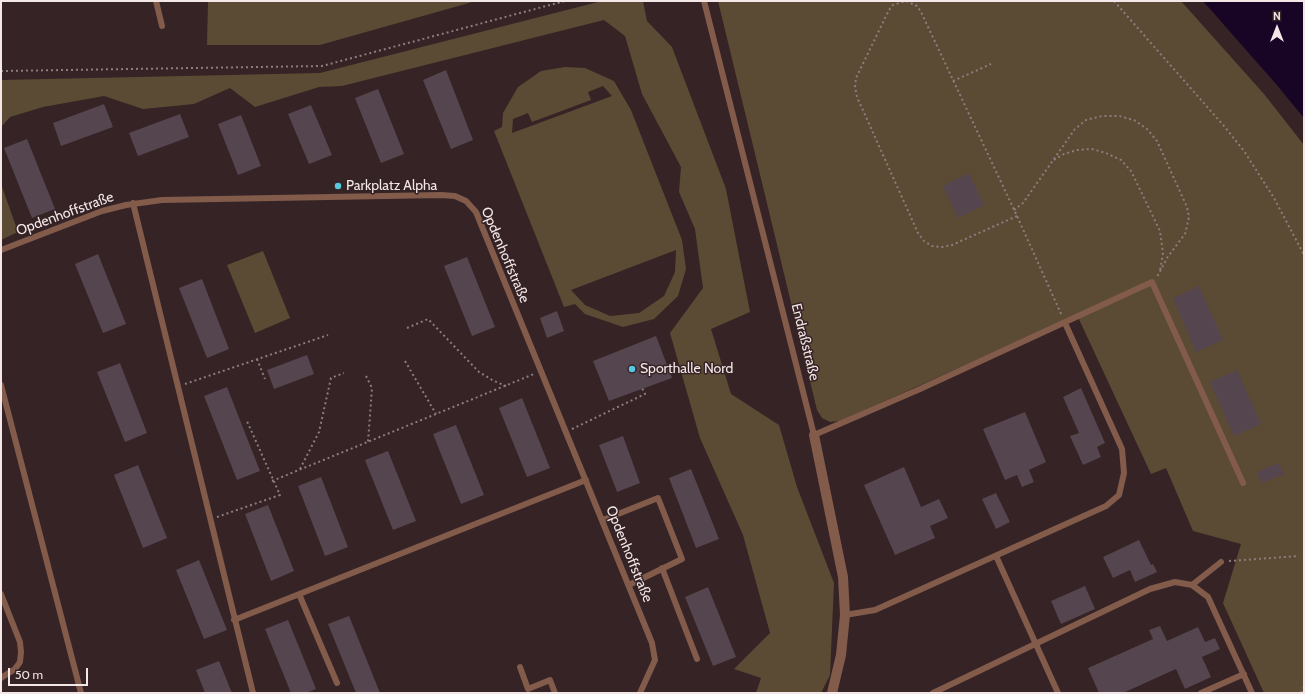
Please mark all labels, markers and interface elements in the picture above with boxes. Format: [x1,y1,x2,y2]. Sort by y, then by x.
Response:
north arrow [1257,8,1297,48]
text: N [1273,9,1281,23]
place label: Parkplatz Alpha [346,178,437,194]
marker: Parkplatz Alpha [333,181,343,191]
street label: Opdenhoffstraße [14,189,116,239]
street label: Opdenhoffstraße [477,205,533,305]
street label: Endraßstraße [787,302,823,382]
place label: Sporthalle Nord [640,361,733,377]
marker: Sporthalle Nord [627,364,637,374]
street label: Opdenhoffstraße [602,503,656,605]
scale bar [10,660,90,686]
text: 50 m [15,667,43,682]

